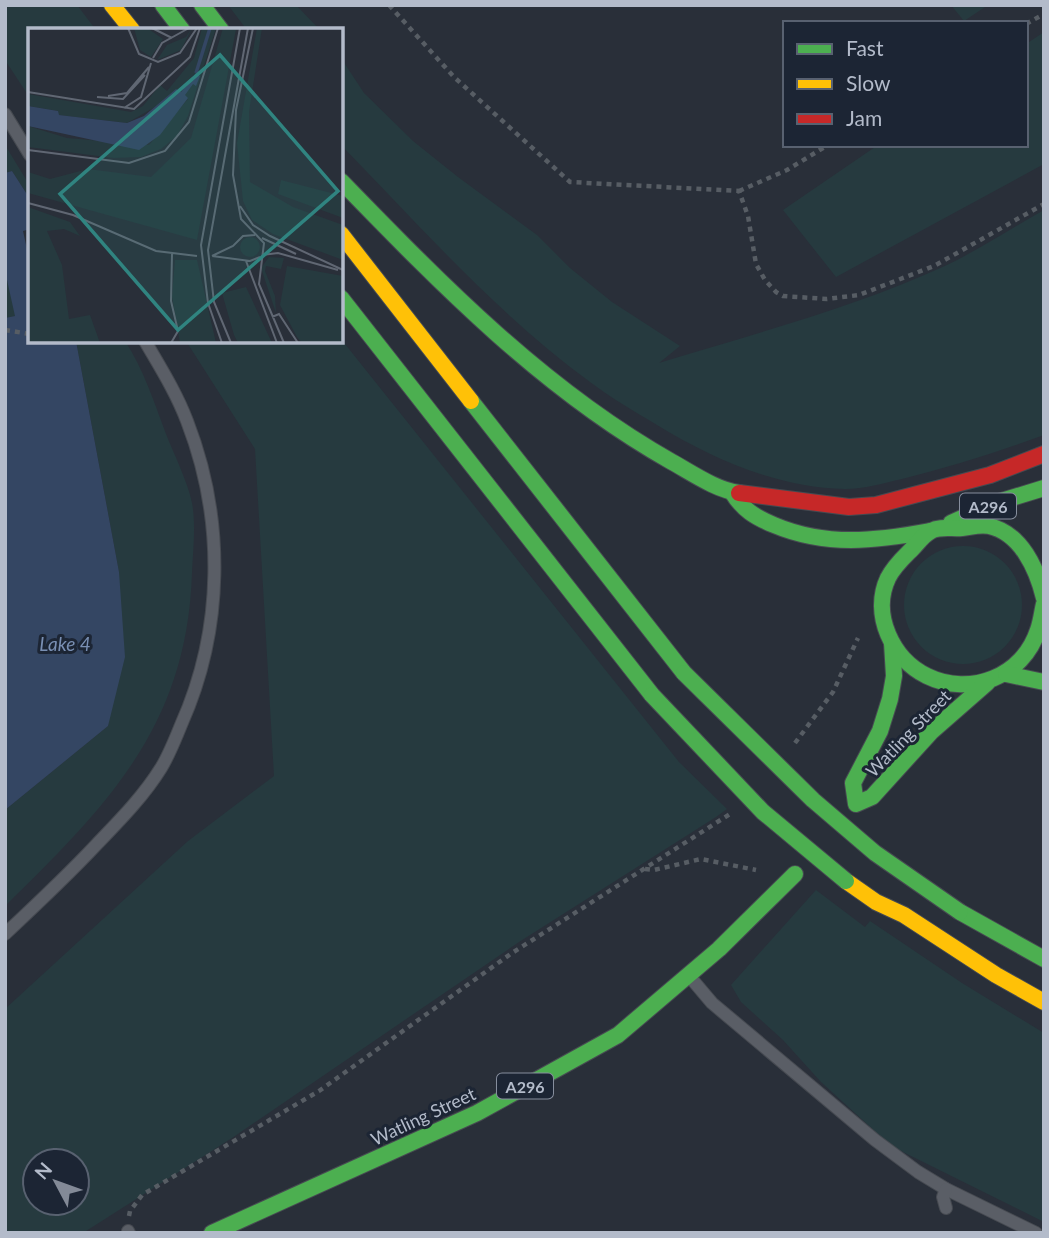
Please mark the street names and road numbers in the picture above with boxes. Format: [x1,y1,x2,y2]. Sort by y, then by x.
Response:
road number: A296 [960,494,1016,519]
street label: Watling Street [861,684,955,781]
road number: A296 [497,1074,553,1098]
street label: Watling Street [367,1082,479,1150]

